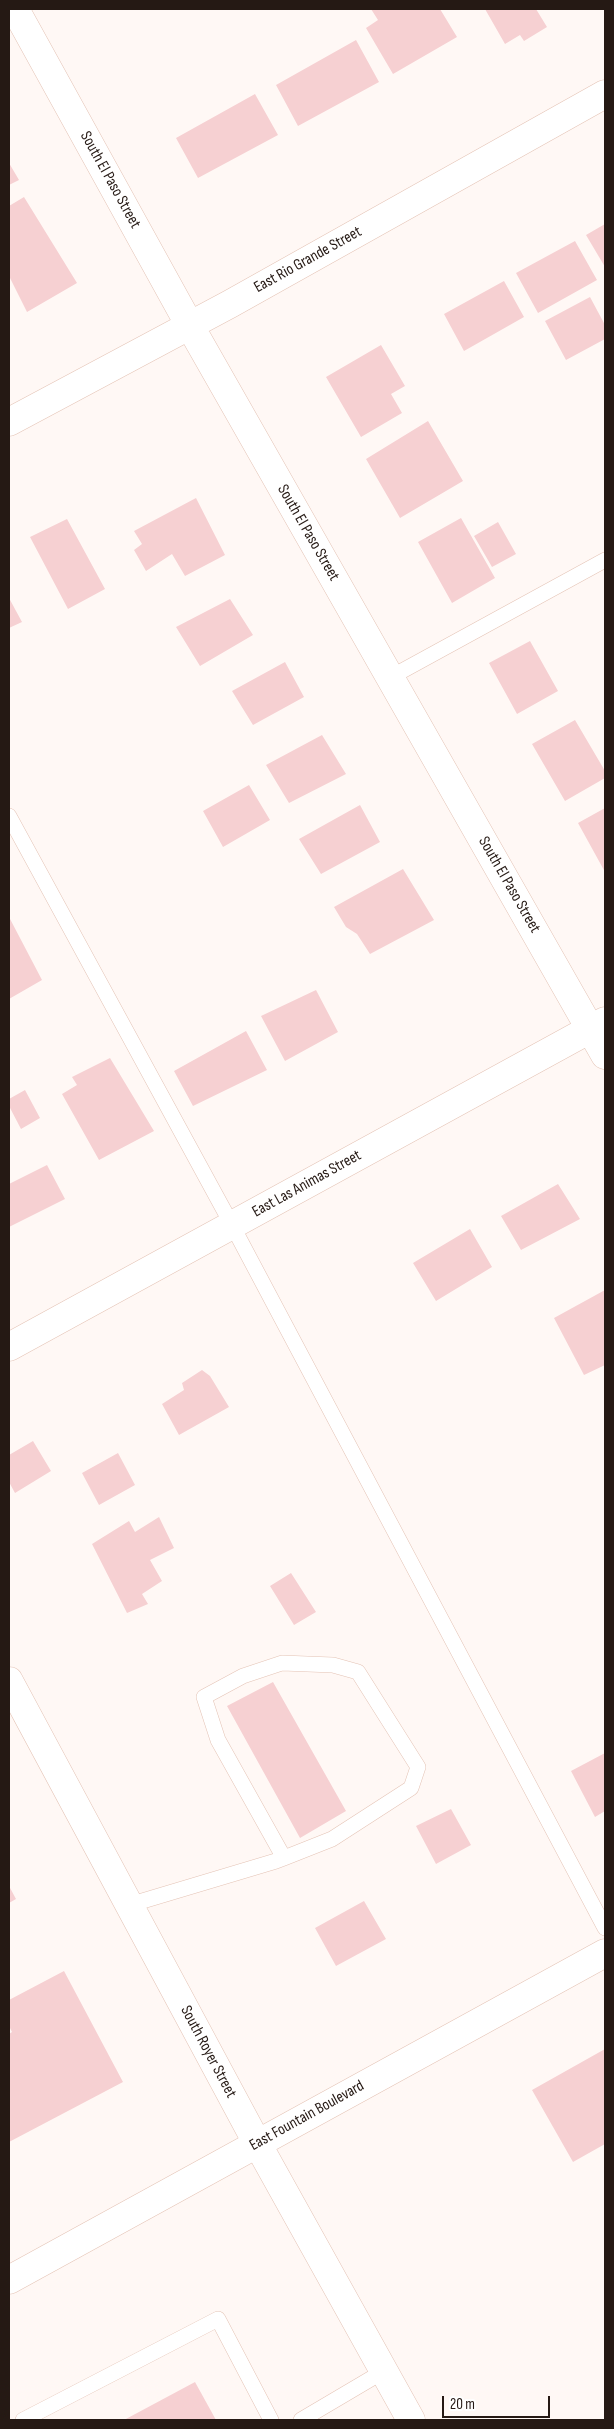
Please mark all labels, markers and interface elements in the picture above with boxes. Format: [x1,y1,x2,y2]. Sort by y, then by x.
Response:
street label: South El Paso Street [75,128,145,232]
street label: East Rio Grande Street [251,223,365,297]
street label: South El Paso Street [273,481,343,585]
street label: South El Paso Street [474,833,544,937]
street label: East Las Animas Street [249,1146,365,1222]
street label: South Royer Street [176,2003,240,2101]
street label: East Fountain Boulevard [246,2077,368,2155]
scale bar [444,2386,552,2418]
text: 20 m [450,2395,475,2414]

